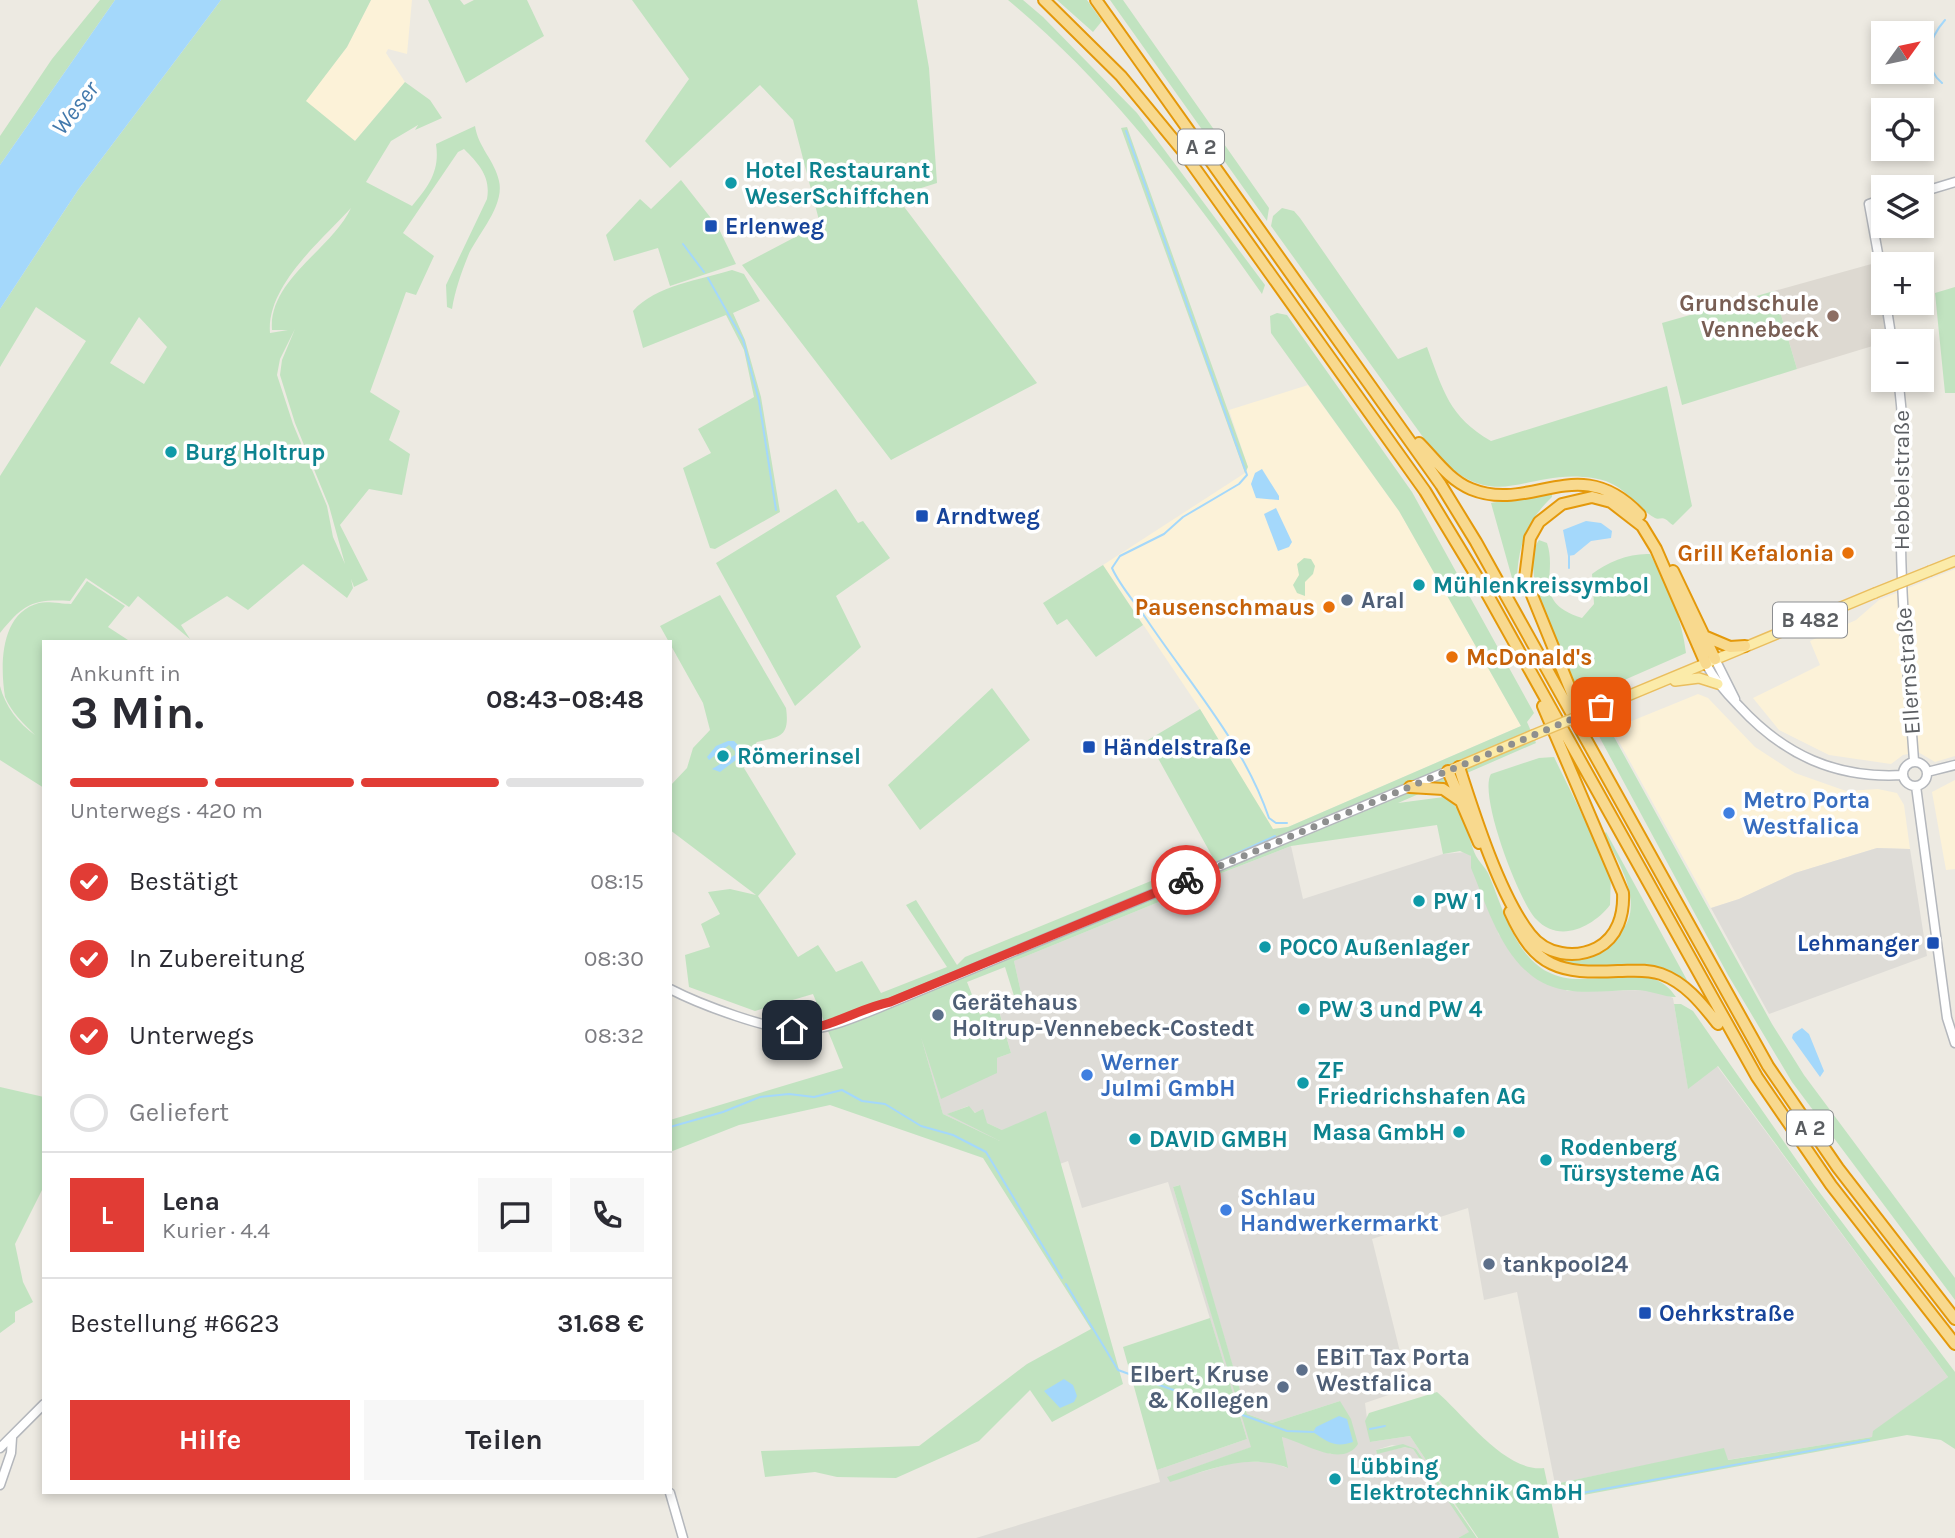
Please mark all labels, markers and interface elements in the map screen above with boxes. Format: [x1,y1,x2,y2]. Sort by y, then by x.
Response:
north arrow [1871,21,1934,84]
map controls [1871,21,1934,392]
water label: Weser [45,75,105,140]
button: locate [1871,98,1934,161]
road number: A 2 [1178,130,1224,164]
place label: Hotel Restaurant WeserSchiffchen [745,157,930,210]
marker: Hotel Restaurant WeserSchiffchen [723,175,739,191]
button: layers [1871,175,1934,238]
place label: Erlenweg [725,213,824,240]
marker: Erlenweg [703,218,719,234]
button: + [1871,252,1934,315]
place label: Grundschule Vennebeck [1679,290,1819,343]
marker: Grundschule Vennebeck [1825,308,1841,324]
button: − [1871,329,1934,392]
street label: Hebbelstraße [1888,410,1915,550]
place label: Burg Holtrup [185,439,325,466]
marker: Burg Holtrup [163,444,179,460]
place label: Arndtweg [936,503,1040,530]
marker: Arndtweg [914,508,930,524]
place label: Grill Kefalonia [1678,540,1834,567]
marker: Grill Kefalonia [1840,545,1856,561]
place label: Mühlenkreissymbol [1433,572,1649,599]
marker: Mühlenkreissymbol [1411,577,1427,593]
place label: Aral [1361,587,1405,614]
marker: Aral [1339,592,1355,608]
place label: Pausenschmaus [1135,594,1315,621]
marker: Pausenschmaus [1321,599,1337,615]
road number: B 482 [1773,602,1847,638]
street label: Ellernstraße [1890,606,1926,736]
place label: McDonald's [1466,644,1592,671]
marker: McDonald's [1444,649,1460,665]
text: Ankunft in [70,660,181,687]
pin [1571,677,1631,737]
text: 08:43–08:48 [486,684,644,715]
text: 3 Min. [70,686,204,740]
icon: bag [1582,688,1620,726]
place label: Händelstraße [1103,734,1251,761]
marker: Händelstraße [1081,739,1097,755]
place label: Römerinsel [737,743,861,770]
marker: Römerinsel [715,748,731,764]
place label: Metro Porta Westfalica [1743,787,1870,840]
text: Unterwegs · 420 m [70,797,263,824]
marker: Metro Porta Westfalica [1721,805,1737,821]
courier [1151,845,1221,915]
icon: bike [1167,861,1205,899]
icon: check [70,863,108,901]
text: Bestätigt [129,866,238,897]
text: 08:15 [590,868,644,895]
place label: PW 1 [1433,888,1482,915]
marker: PW 1 [1411,893,1427,909]
place label: Lehmanger [1797,930,1919,957]
place label: POCO Außenlager [1279,934,1469,961]
marker: Lehmanger [1925,935,1941,951]
marker: POCO Außenlager [1257,939,1273,955]
icon: check [70,940,108,978]
text: In Zubereitung [129,943,304,974]
text: 08:30 [584,945,644,972]
place label: Gerätehaus Holtrup-Vennebeck-Costedt [952,989,1254,1042]
place label: PW 3 und PW 4 [1318,996,1483,1023]
pin [762,1000,822,1060]
marker: PW 3 und PW 4 [1296,1001,1312,1017]
marker: Gerätehaus Holtrup-Vennebeck-Costedt [930,1007,946,1023]
icon: home [773,1011,811,1049]
icon: check [70,1017,108,1055]
text: Unterwegs [129,1020,255,1051]
text: 08:32 [584,1022,644,1049]
place label: Werner Julmi GmbH [1101,1049,1236,1102]
place label: ZF Friedrichshafen AG [1317,1057,1526,1110]
marker: Werner Julmi GmbH [1079,1067,1095,1083]
marker: ZF Friedrichshafen AG [1295,1075,1311,1091]
text: Geliefert [129,1097,229,1128]
road number: A 2 [1787,1110,1833,1146]
place label: Masa GmbH [1312,1119,1445,1146]
marker: Masa GmbH [1451,1124,1467,1140]
place label: DAVID GMBH [1149,1126,1288,1153]
marker: DAVID GMBH [1127,1131,1143,1147]
place label: Rodenberg Türsysteme AG [1560,1134,1720,1187]
marker: Rodenberg Türsysteme AG [1538,1152,1554,1168]
button: chat [478,1178,552,1252]
button: phone [570,1178,644,1252]
place label: Schlau Handwerkermarkt [1240,1184,1439,1237]
text: Lena [162,1186,220,1217]
text: L [101,1200,113,1231]
marker: Schlau Handwerkermarkt [1218,1202,1234,1218]
text: Kurier · 4.4 [162,1217,270,1244]
place label: tankpool24 [1503,1251,1628,1278]
marker: tankpool24 [1481,1256,1497,1272]
place label: Oehrkstraße [1659,1300,1795,1327]
marker: Oehrkstraße [1637,1305,1653,1321]
text: Bestellung #6623 [70,1308,280,1339]
text: 31.68 € [557,1308,644,1339]
place label: EBiT Tax Porta Westfalica [1316,1344,1470,1397]
place label: Elbert, Kruse & Kollegen [1130,1361,1269,1414]
marker: EBiT Tax Porta Westfalica [1294,1362,1310,1378]
marker: Elbert, Kruse & Kollegen [1275,1379,1291,1395]
button: Hilfe [70,1400,350,1480]
button: Teilen [364,1400,644,1480]
place label: Lübbing Elektrotechnik GmbH [1349,1453,1583,1506]
marker: Lübbing Elektrotechnik GmbH [1327,1471,1343,1487]

